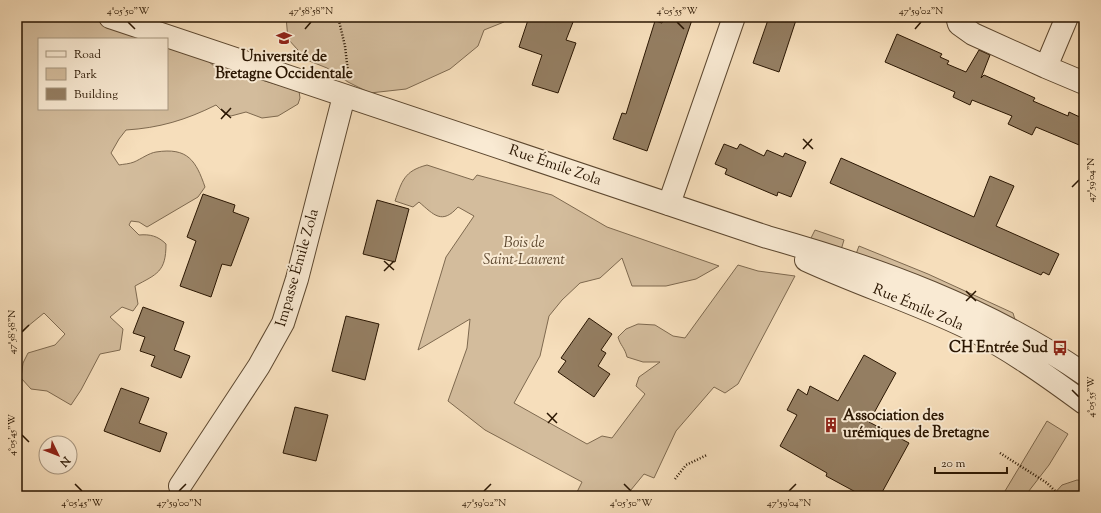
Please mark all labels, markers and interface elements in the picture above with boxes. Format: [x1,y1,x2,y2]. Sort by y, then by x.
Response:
text: 4°05'50"W [107,4,149,19]
text: 47°58'58"N [289,4,333,19]
text: 4°05'55"W [656,4,698,19]
text: 47°59'02"N [899,4,943,19]
school or university icon: Université de Bretagne Occidentale [275,29,293,47]
legend [38,38,168,110]
text: Road [74,46,101,64]
place label: Université de Bretagne Occidentale [215,47,353,85]
text: Park [74,66,97,84]
text: Building [74,86,118,104]
street label: Rue Émile Zola [506,139,605,192]
text: 47°59'04"N [1084,158,1099,202]
street label: Impasse Émile Zola [270,206,325,330]
park label: Bois de Saint-Laurent [483,233,566,271]
street label: Rue Émile Zola [869,279,967,337]
text: 47°58'58"N [5,310,20,354]
place label: CH Entrée Sud [949,338,1049,359]
bus stop icon: CH Entrée Sud [1051,339,1069,357]
text: 4°05'55"W [1084,376,1099,418]
place label: Association des urémiques de Bretagne [843,406,989,444]
text: 4°05'45"W [5,414,20,456]
building icon: Association des urémiques de Bretagne [822,416,840,434]
north arrow [38,435,78,475]
scale bar [935,449,1007,475]
text: N [56,452,74,470]
text: 20 m [941,455,966,473]
text: 4°05'45"W [61,496,103,511]
text: 47°59'00"N [156,496,202,511]
text: 47°59'02"N [462,496,506,511]
text: 4°05'50"W [610,496,652,511]
text: 47°59'04"N [767,496,811,511]

